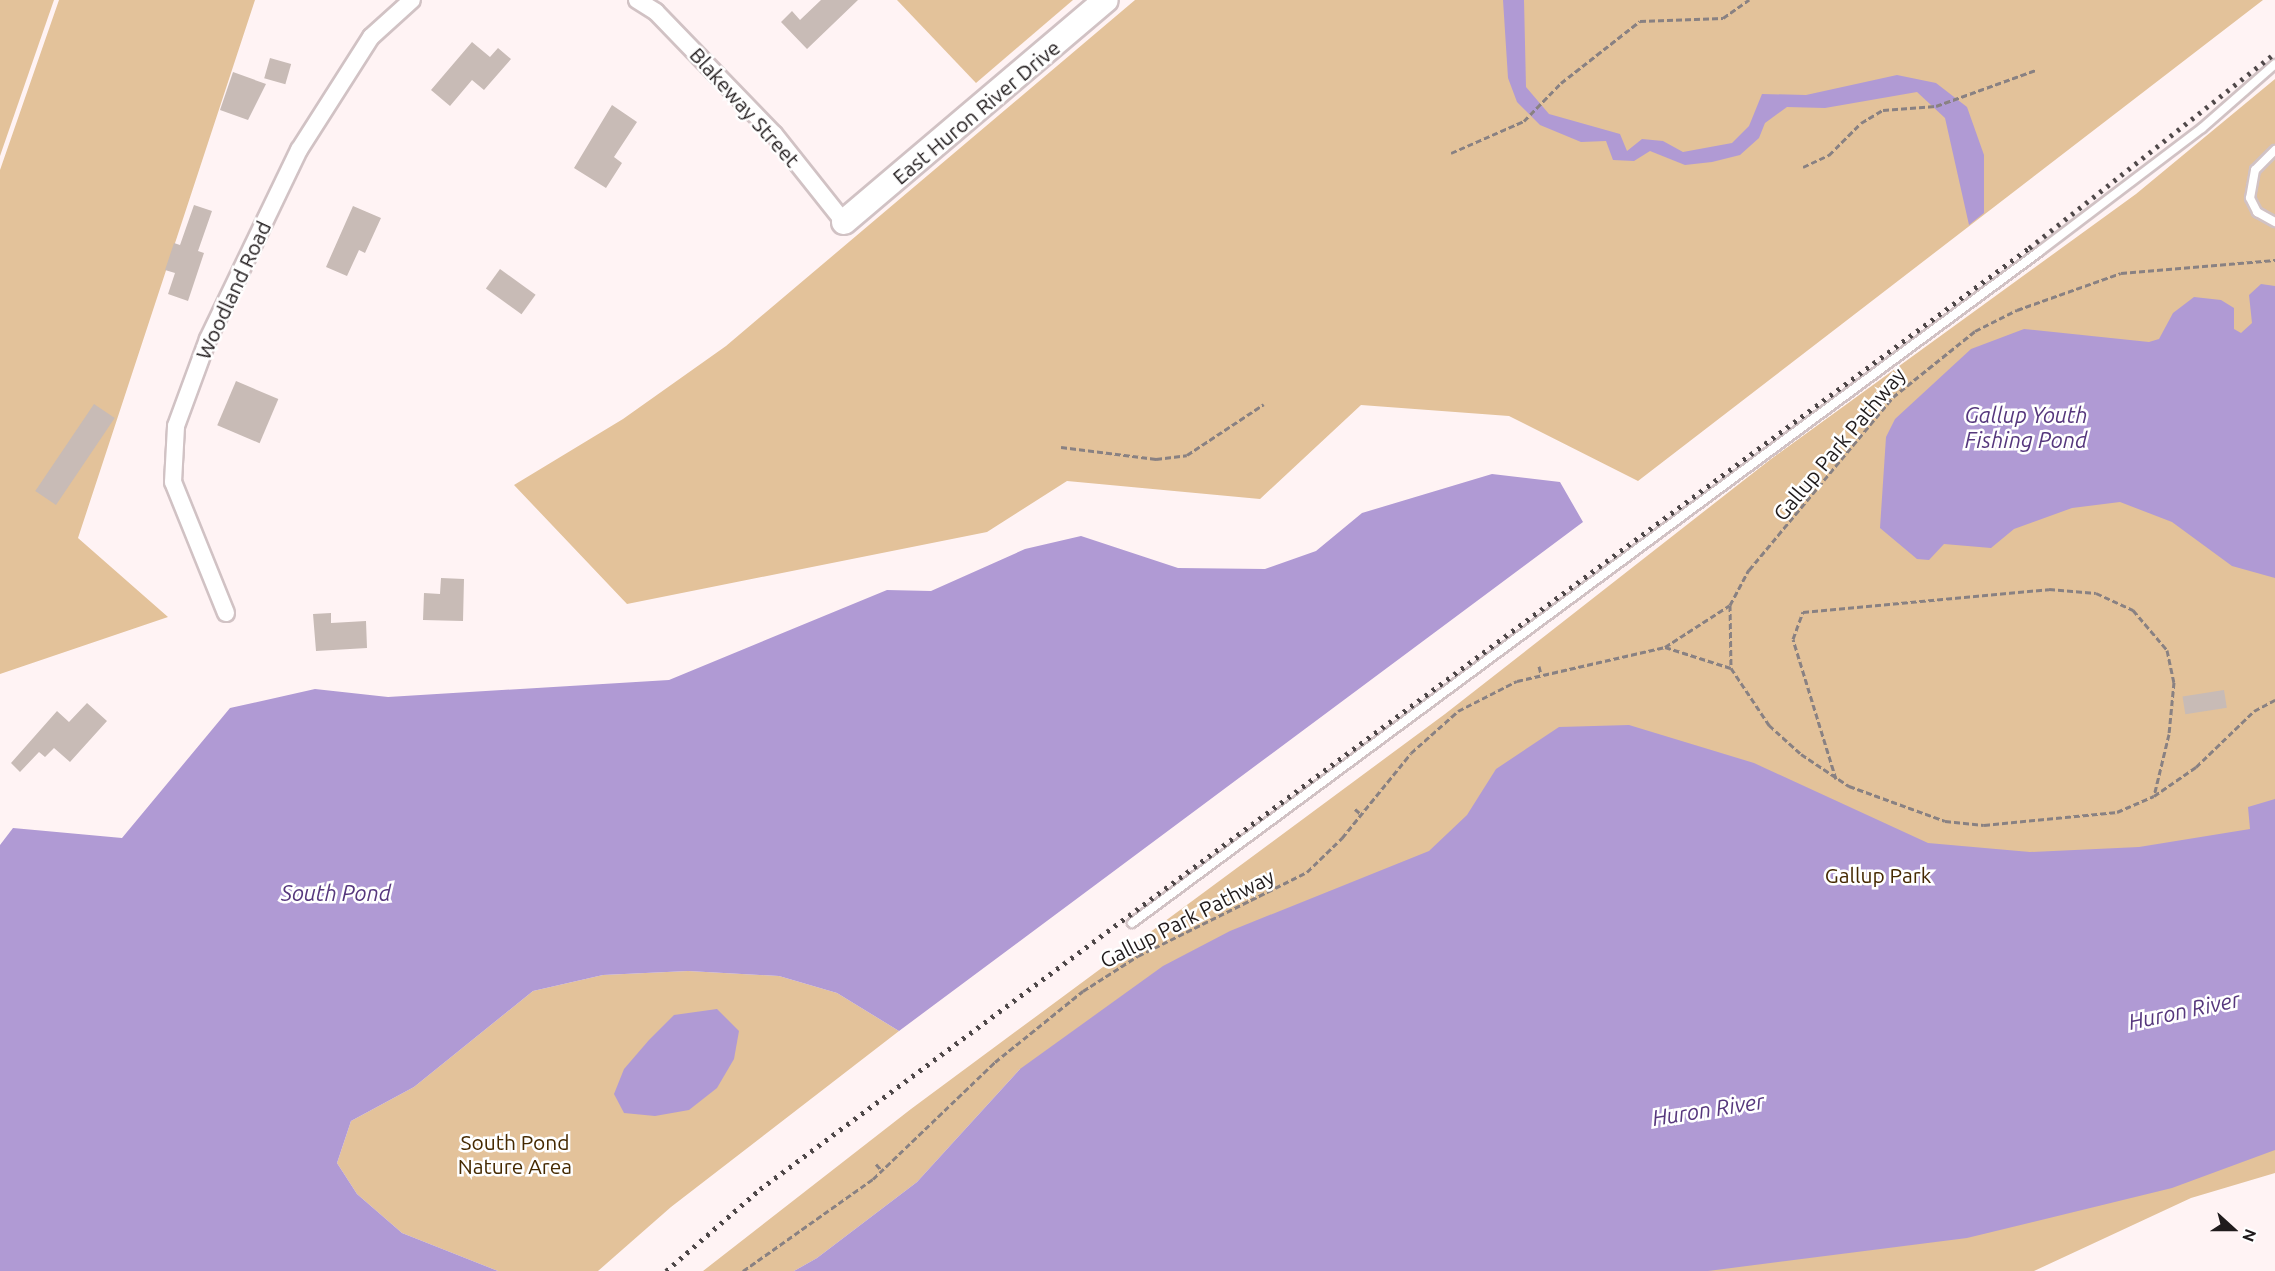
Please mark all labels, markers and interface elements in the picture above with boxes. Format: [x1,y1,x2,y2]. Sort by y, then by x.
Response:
street label: East Huron River Drive [887,35,1065,189]
street label: Blakeway Street [685,42,805,172]
street label: Woodland Road [190,217,276,363]
street label: Gallup Park Pathway [1768,362,1910,526]
water label: Gallup Youth Fishing Pond [1964,401,2088,452]
park label: Gallup Park [1825,862,1931,888]
street label: Gallup Park Pathway [1096,863,1278,973]
water label: South Pond [281,880,391,906]
water label: Huron River [2126,985,2242,1035]
water label: Huron River [1650,1087,1766,1131]
park label: South Pond Nature Area [458,1129,572,1179]
north arrow [2203,1199,2263,1259]
text: N [2239,1227,2260,1244]

